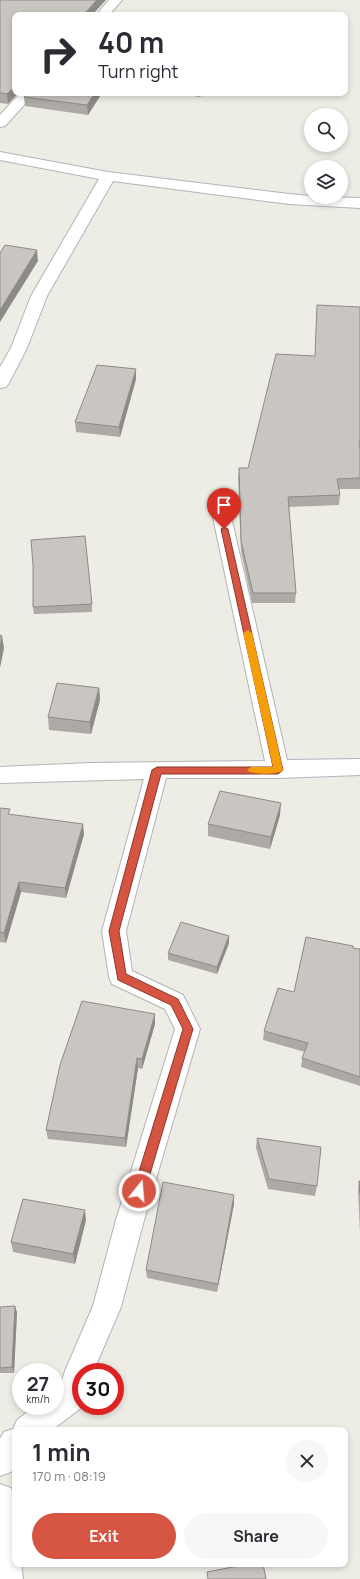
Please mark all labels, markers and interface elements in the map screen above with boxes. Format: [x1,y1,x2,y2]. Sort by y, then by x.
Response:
text: 40 m [98,23,164,61]
icon: right [32,28,84,80]
text: Turn right [98,59,179,83]
map controls [304,108,348,204]
button: search [304,108,348,152]
button: layers [304,160,348,204]
pin [207,488,241,529]
icon: arrive [213,494,235,516]
position arrow [118,1170,160,1212]
speed limit sign: 30 [72,1363,124,1415]
text: 27 [27,1370,49,1397]
text: km/h [26,1392,50,1406]
text: 1 min [32,1435,91,1468]
button: close [286,1440,328,1482]
text: 170 m · 08:19 [32,1467,106,1485]
button: Exit [32,1513,176,1559]
button: Share [184,1513,328,1559]

